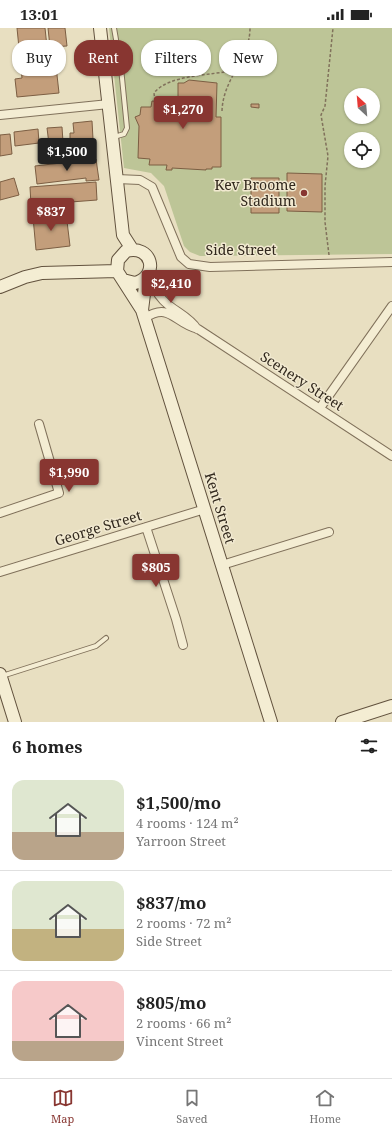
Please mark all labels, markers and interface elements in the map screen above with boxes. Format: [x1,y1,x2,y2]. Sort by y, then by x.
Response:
text: 13:01 [20,4,58,24]
chip: Buy [12,40,66,76]
chip: Rent [74,40,133,76]
chip: Filters [141,40,211,76]
chip: New [219,40,277,76]
north arrow [344,88,380,124]
map controls [344,88,380,168]
pin: $1,270 [150,96,216,130]
text: $1,270 [163,100,203,118]
button: locate [344,132,380,168]
pin: $1,500 [34,138,100,172]
text: $1,500 [47,142,87,160]
place label: Kev Broome Stadium [215,175,296,210]
marker: Kev Broome Stadium [299,188,309,198]
pin: $837 [27,198,75,232]
text: $837 [36,202,66,220]
street label: Side Street [206,240,277,259]
pin: $2,410 [138,270,204,304]
text: $2,410 [151,274,191,292]
street label: Scenery Street [257,347,348,415]
pin: $1,990 [36,459,102,493]
text: $1,990 [49,463,89,481]
street label: Kent Street [201,470,240,546]
street label: George Street [52,505,144,550]
pin: $805 [132,554,180,588]
text: $805 [141,558,171,576]
text: 6 homes [12,735,82,758]
icon: filters [358,735,380,757]
text: $1,500/mo [136,791,221,814]
icon: home [44,796,92,844]
text: 4 rooms · 124 m² [136,814,239,832]
text: Yarroon Street [136,832,226,850]
text: $837/mo [136,891,207,914]
icon: home [44,897,92,945]
text: 2 rooms · 72 m² [136,914,231,932]
text: Side Street [136,932,202,950]
text: $805/mo [136,991,207,1014]
icon: home [44,997,92,1045]
text: 2 rooms · 66 m² [136,1014,231,1032]
text: Vincent Street [136,1032,223,1050]
tab: Map [51,1087,74,1126]
tab: Saved [176,1087,208,1126]
tab: Home [310,1087,341,1126]

